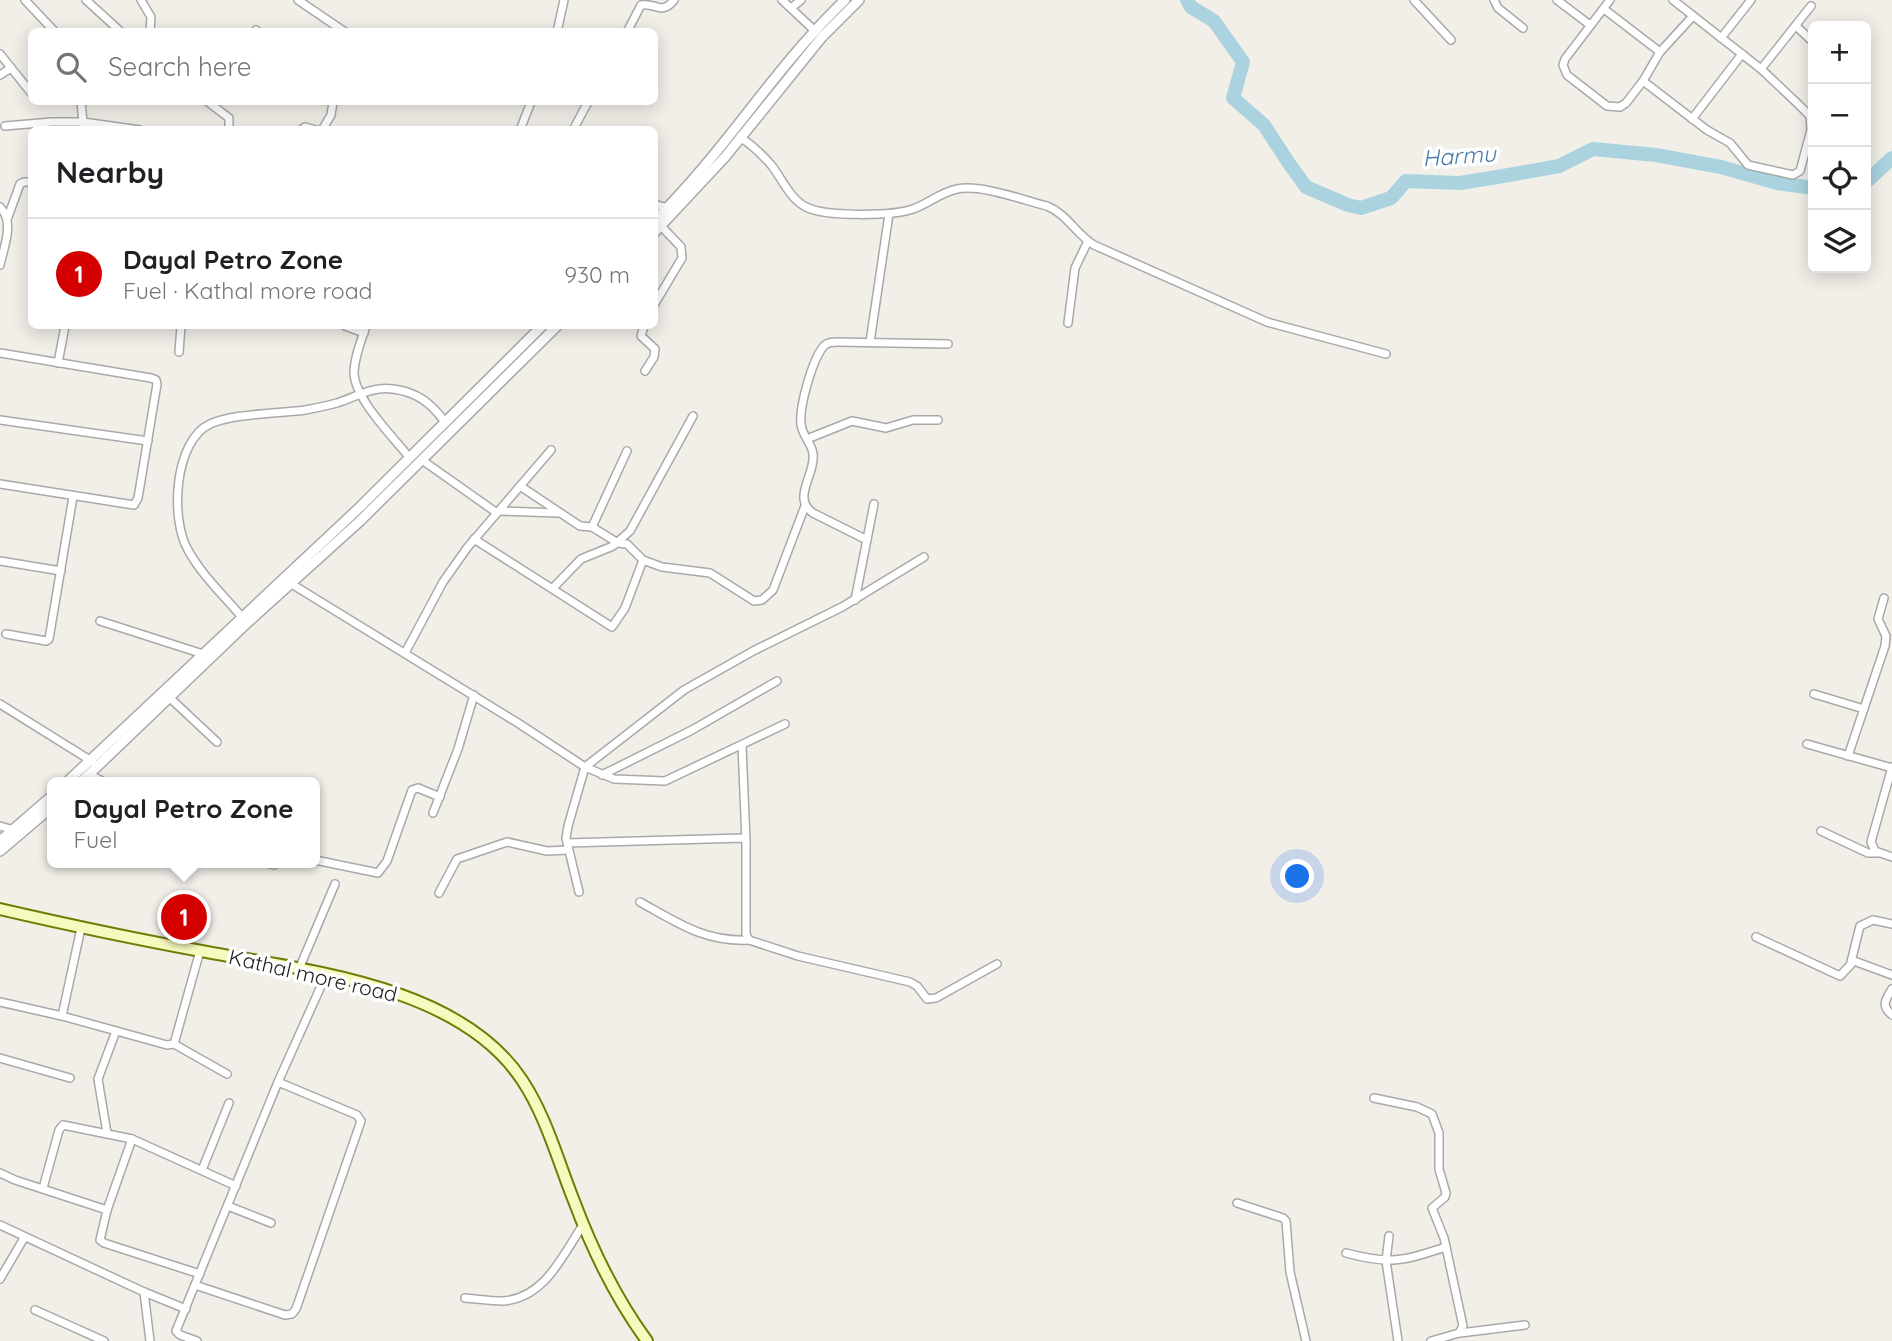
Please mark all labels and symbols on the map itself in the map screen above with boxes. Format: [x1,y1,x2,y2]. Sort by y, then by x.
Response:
water label: Harmu [1421,138,1499,173]
your location [1280,859,1314,893]
pin: 1 [161,891,207,943]
street label: Kathal more road [226,943,400,1007]

